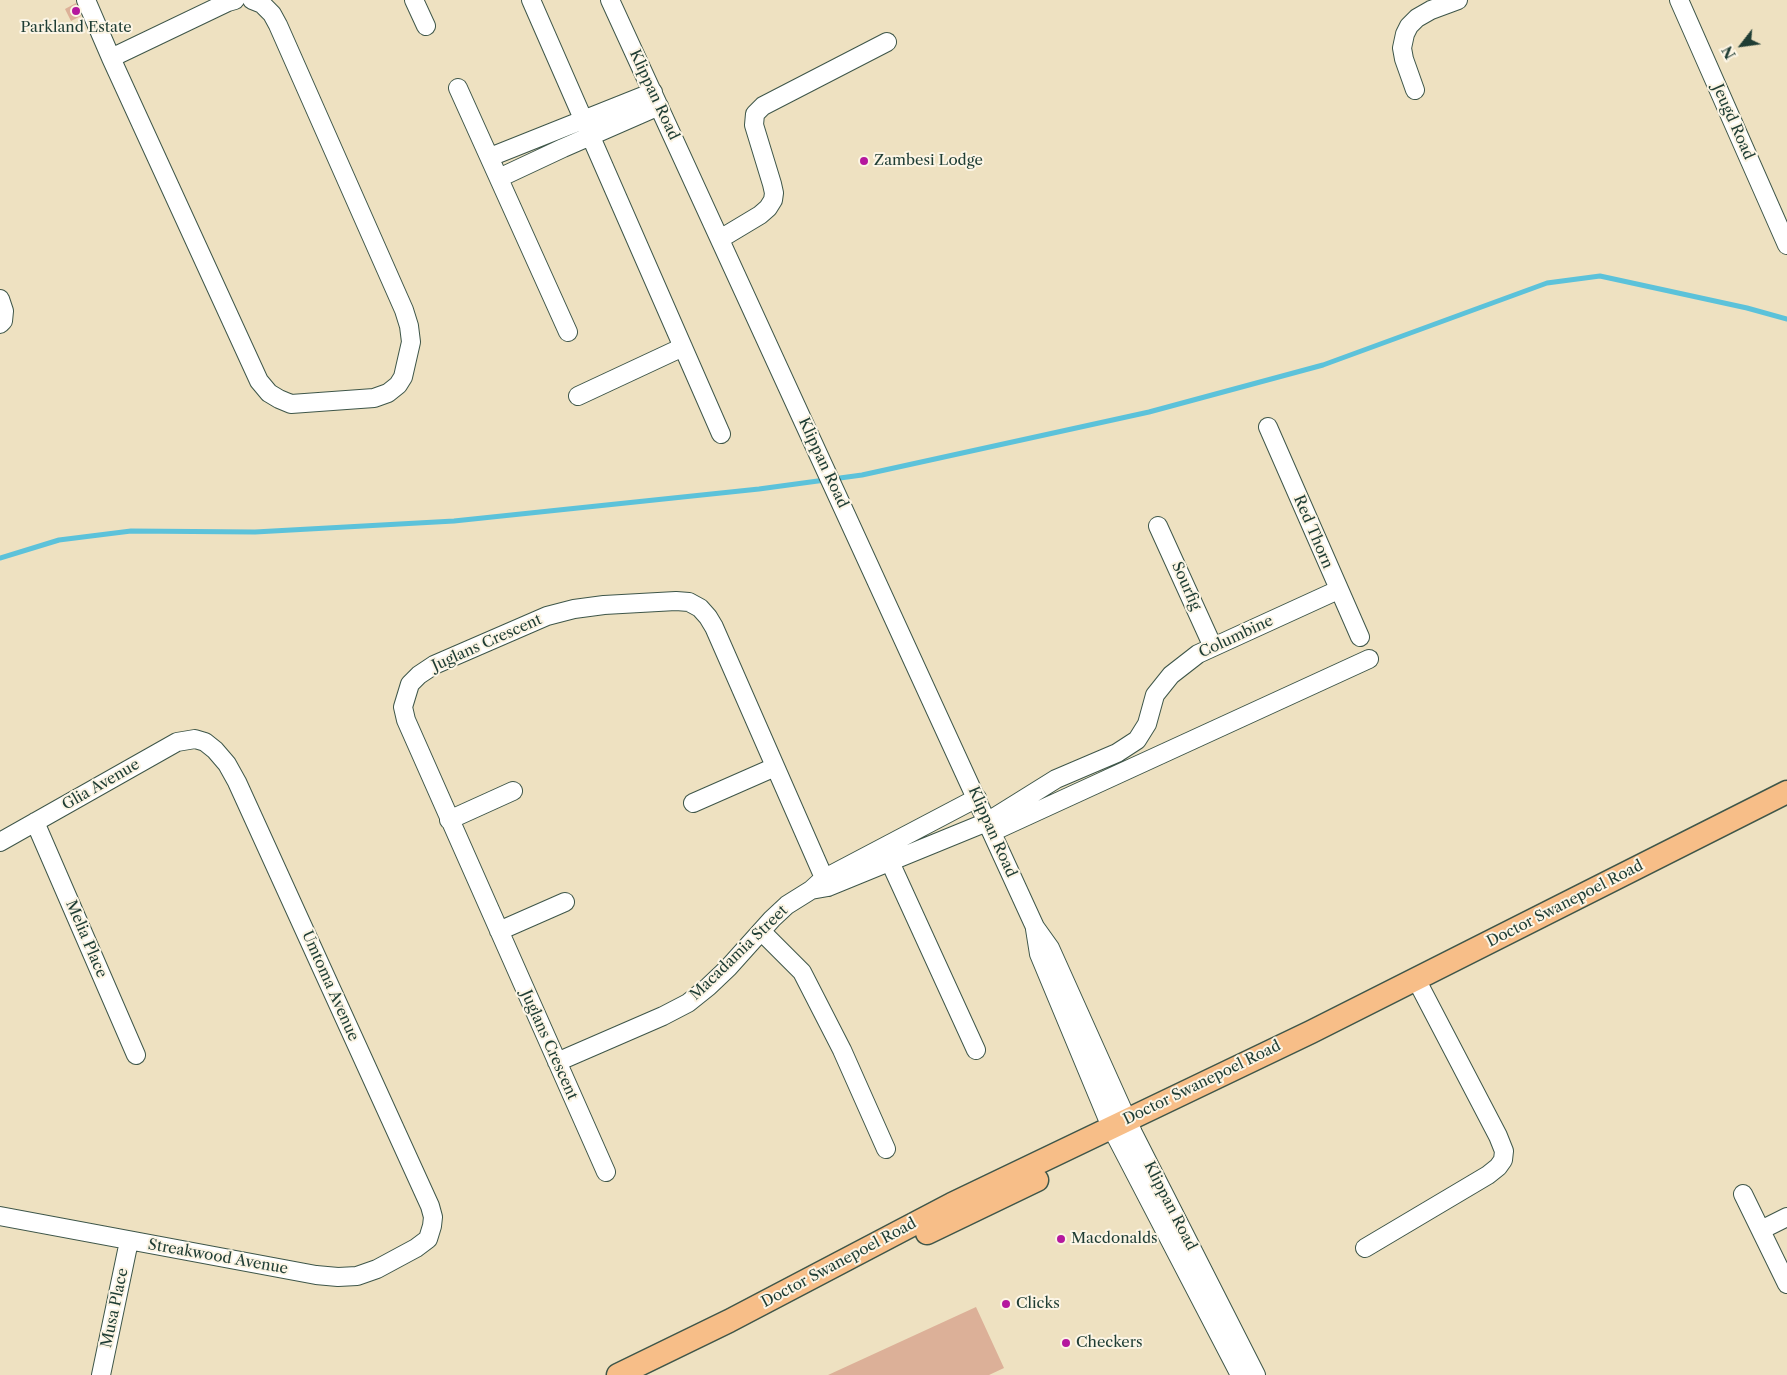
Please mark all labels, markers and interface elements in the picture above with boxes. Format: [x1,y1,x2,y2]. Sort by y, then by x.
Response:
marker: Parkland Estate [70,5,82,17]
place label: Parkland Estate [20,19,132,37]
north arrow [1717,20,1767,70]
text: N [1718,43,1740,62]
street label: Klippan Road [625,47,683,143]
street label: Jeugd Road [1708,81,1758,163]
place label: Zambesi Lodge [874,152,983,170]
marker: Zambesi Lodge [858,155,870,167]
street label: Klippan Road [794,415,852,511]
street label: Red Thorn [1289,493,1337,571]
street label: Sourfig [1167,559,1205,613]
street label: Juglans Crescent [429,611,545,675]
street label: Columbine [1196,612,1276,662]
street label: Glia Avenue [59,756,143,814]
street label: Klippan Road [964,784,1020,880]
street label: Doctor Swanepoel Road [1484,857,1646,951]
street label: Melia Place [62,897,110,981]
street label: Macadamia Street [686,902,792,1004]
street label: Umtoma Avenue [298,928,362,1044]
street label: Juglans Crescent [517,987,581,1103]
street label: Doctor Swanepoel Road [1120,1037,1284,1129]
street label: Klippan Road [1140,1158,1200,1254]
street label: Doctor Swanepoel Road [758,1214,920,1312]
place label: Macdonalds [1071,1230,1158,1248]
marker: Macdonalds [1055,1233,1067,1245]
street label: Streakwood Avenue [147,1236,289,1278]
street label: Musa Place [98,1266,132,1350]
place label: Clicks [1016,1295,1060,1313]
marker: Clicks [1000,1298,1012,1310]
place label: Checkers [1076,1334,1143,1352]
marker: Checkers [1060,1337,1072,1349]

